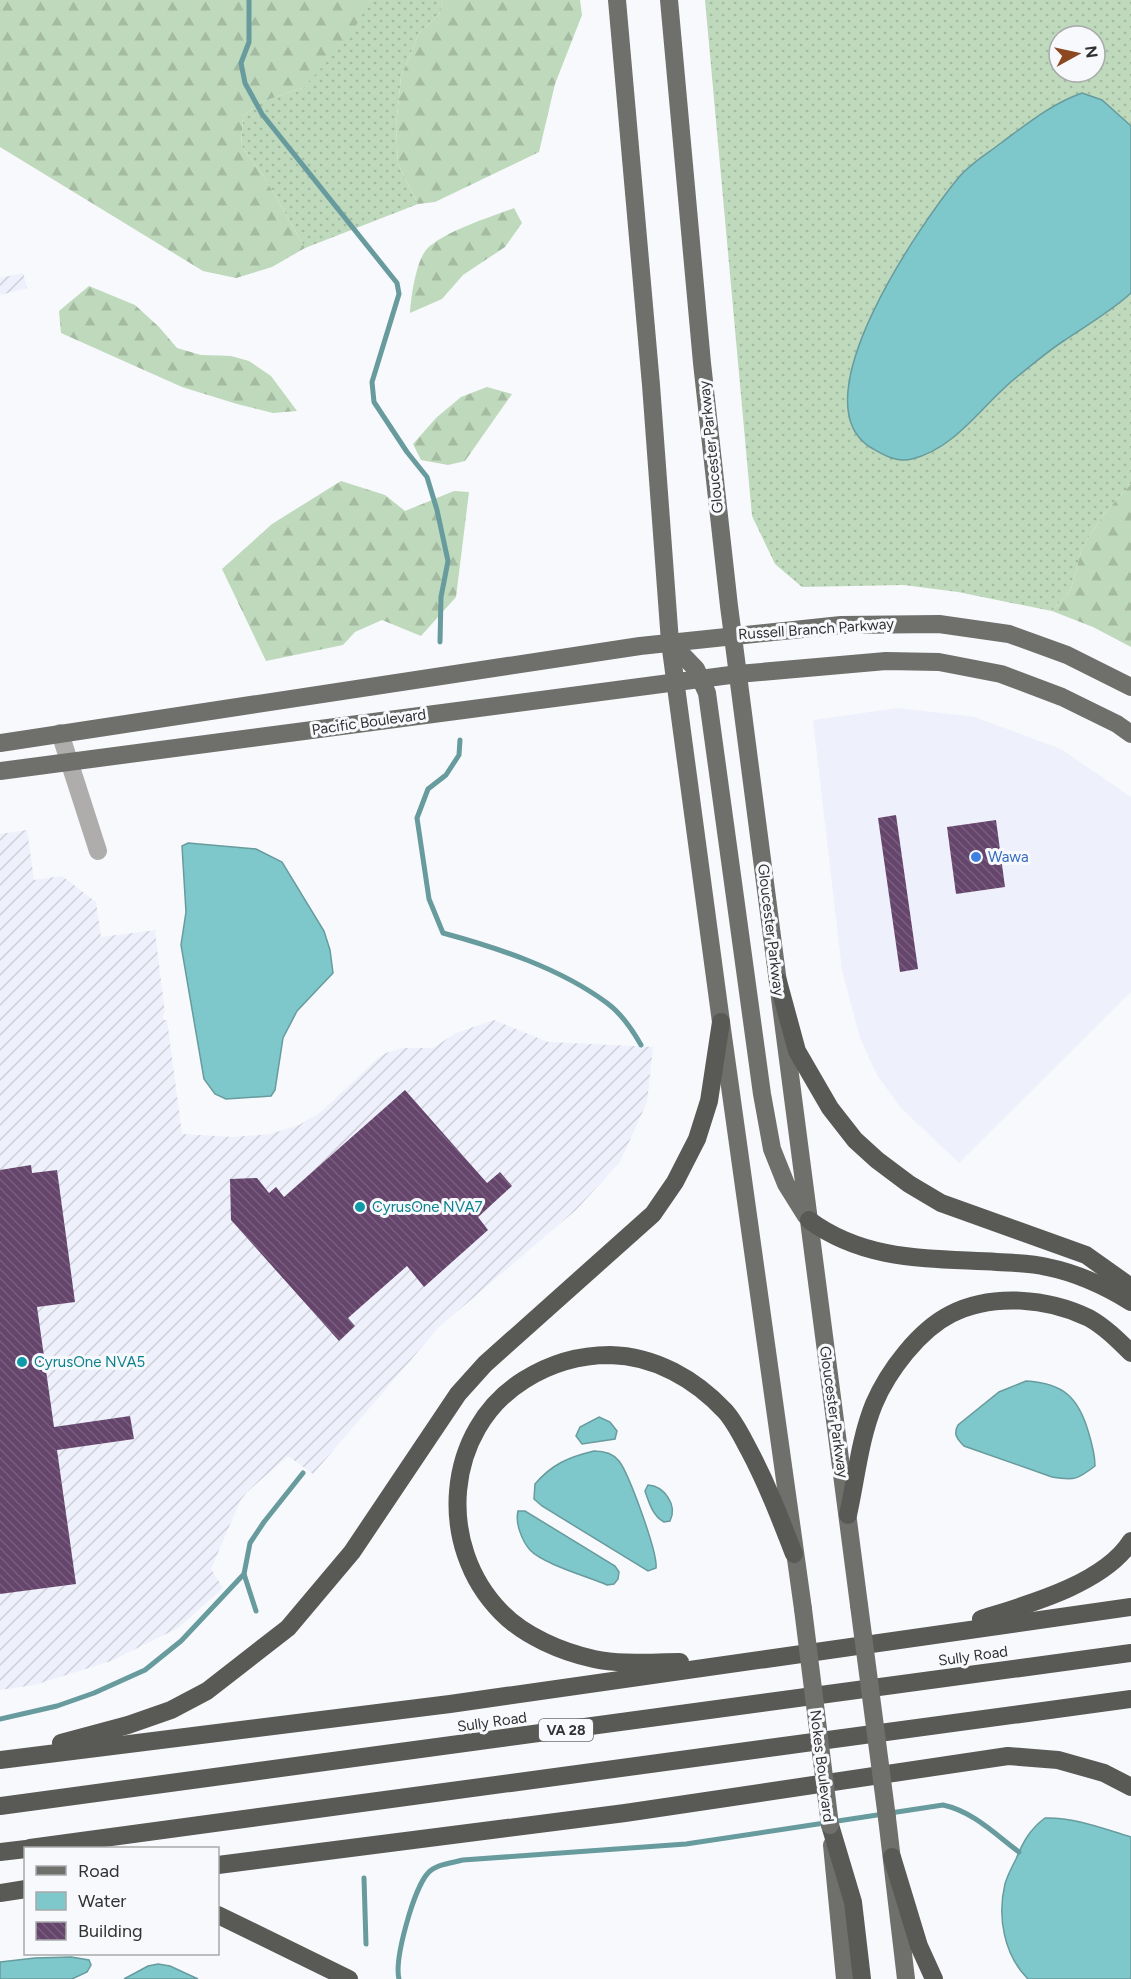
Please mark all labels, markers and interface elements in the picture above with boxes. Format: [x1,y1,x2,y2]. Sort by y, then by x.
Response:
north arrow [1047,24,1107,84]
text: N [1081,45,1102,59]
street label: Gloucester Parkway [695,380,727,514]
street label: Russell Branch Parkway [737,615,895,643]
street label: Pacific Boulevard [311,705,427,739]
place label: Wawa [988,848,1029,866]
marker: Wawa [969,850,983,864]
street label: Gloucester Parkway [754,863,788,997]
place label: CyrusOne NVA7 [372,1198,483,1216]
marker: CyrusOne NVA7 [353,1200,367,1214]
street label: Gloucester Parkway [816,1345,852,1479]
place label: CyrusOne NVA5 [34,1353,145,1371]
marker: CyrusOne NVA5 [15,1355,29,1369]
street label: Sully Road [937,1642,1009,1670]
street label: Sully Road [456,1708,528,1736]
street label: Nokes Boulevard [806,1709,838,1823]
road number: VA 28 [539,1719,593,1741]
legend [24,1847,219,1955]
text: Road [78,1860,119,1882]
text: Water [78,1890,126,1912]
text: Building [78,1920,143,1942]

